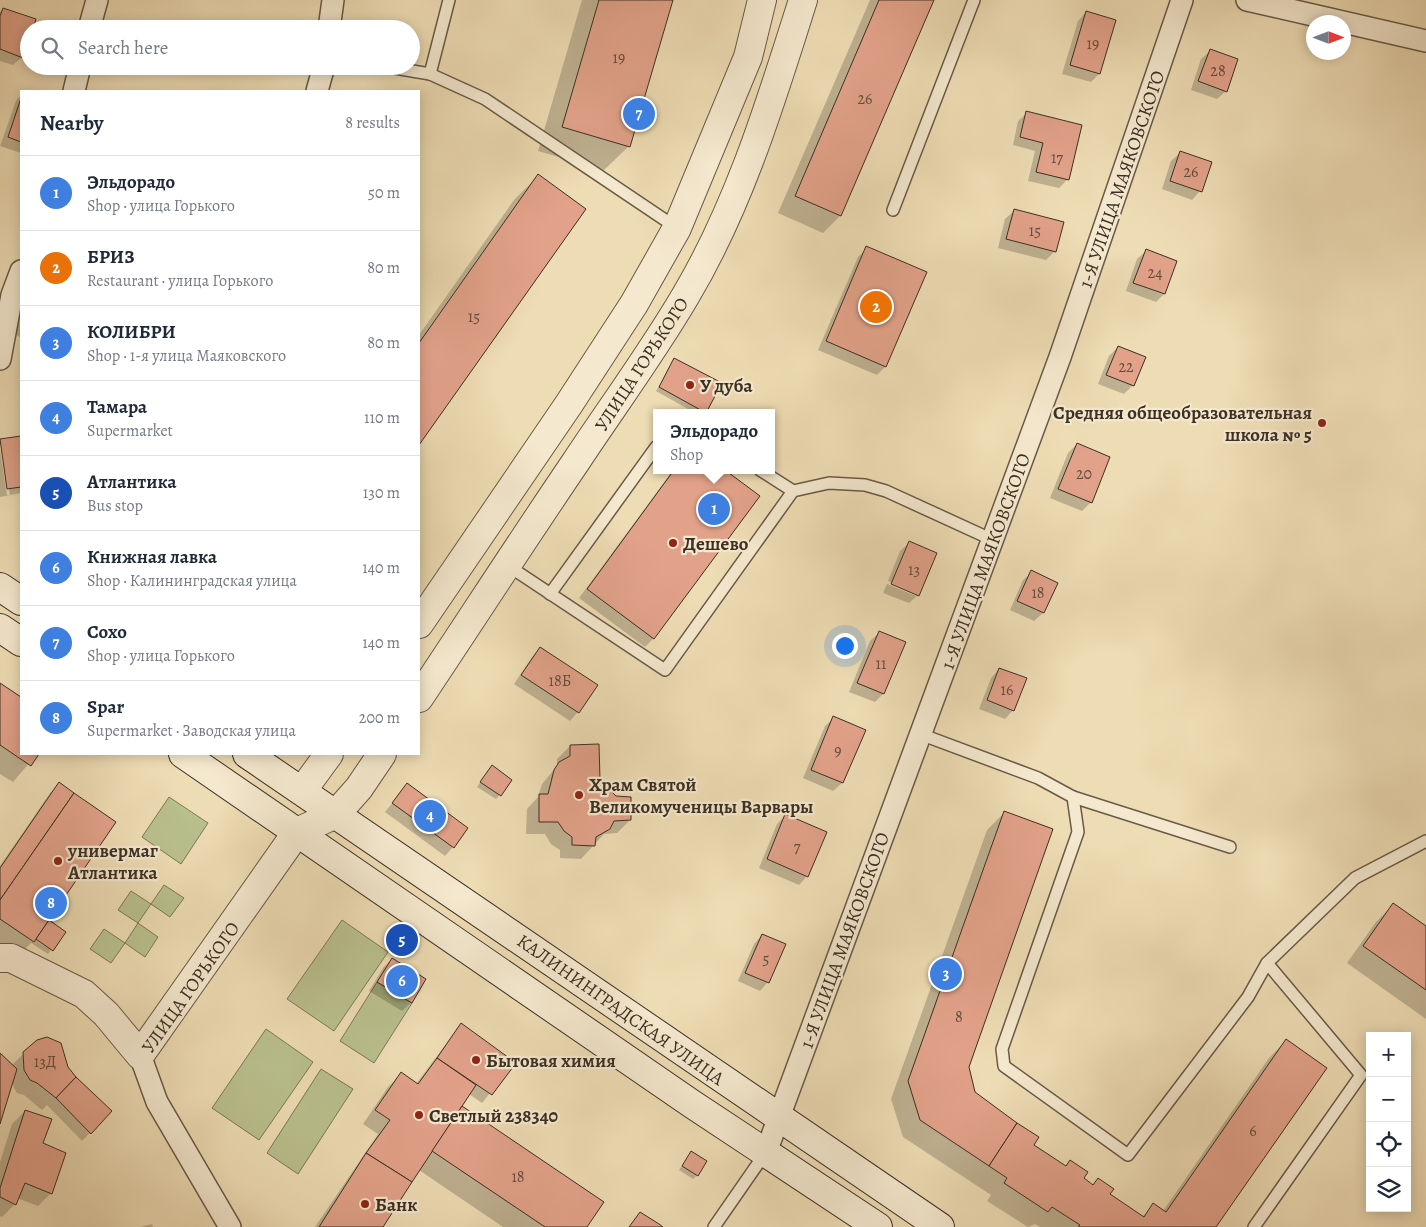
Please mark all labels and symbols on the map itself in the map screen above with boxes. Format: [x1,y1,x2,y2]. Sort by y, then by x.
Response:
north arrow [1306,15,1351,60]
house number: 19 [1087,33,1099,55]
house number: 19 [613,47,625,69]
house number: 28 [1210,60,1226,82]
street label: 1-Я УЛИЦА МАЯКОВСКОГО [1072,67,1171,291]
house number: 26 [858,88,873,110]
pin: 7 [623,95,655,133]
house number: 17 [1051,147,1063,169]
house number: 26 [1184,161,1199,183]
house number: 15 [1029,220,1041,242]
house number: 24 [1148,262,1162,284]
pin: 2 [860,288,892,326]
street label: УЛИЦА ГОРЬКОГО [589,292,695,437]
house number: 15 [468,306,480,328]
house number: 22 [1118,356,1134,378]
place label: У дуба [700,373,753,399]
marker: У дуба [684,379,696,391]
place label: Средняя общеобразовательная школа № 5 [1053,400,1312,448]
marker: Средняя общеобразовательная школа № 5 [1316,417,1328,429]
street label: 1-Я УЛИЦА МАЯКОВСКОГО [935,450,1037,673]
house number: 20 [1076,463,1092,485]
pin: 1 [698,490,730,528]
place label: Дешево [683,531,749,557]
marker: Дешево [667,537,679,549]
house number: 13 [908,559,920,581]
house number: 18 [1031,582,1045,604]
your location [832,633,858,659]
house number: 11 [876,653,887,675]
house number: 18Б [549,670,571,692]
house number: 16 [1001,679,1013,701]
house number: 9 [834,740,842,762]
place label: Храм Святой Великомученицы Варвары [589,772,814,820]
marker: Храм Святой Великомученицы Варвары [573,789,585,801]
pin: 4 [414,797,446,835]
street label: 1-Я УЛИЦА МАЯКОВСКОГО [794,829,896,1052]
house number: 7 [794,836,801,858]
place label: универмаг Атлантика [67,838,159,886]
marker: универмаг Атлантика [52,855,64,867]
pin: 8 [35,884,67,922]
street label: УЛИЦА ГОРЬКОГО [136,917,246,1059]
pin: 5 [386,921,418,959]
street label: КАЛИНИНГРАДСКАЯ УЛИЦА [512,928,730,1092]
house number: 5 [763,948,770,970]
pin: 3 [930,955,962,993]
pin: 6 [386,962,418,1000]
house number: 8 [955,1006,963,1028]
place label: Бытовая химия [486,1048,616,1074]
house number: 13Д [34,1051,56,1073]
marker: Бытовая химия [470,1054,482,1066]
place label: Светлый 238340 [429,1103,559,1129]
marker: Светлый 238340 [413,1109,425,1121]
house number: 6 [1249,1120,1257,1142]
house number: 18 [511,1166,525,1188]
place label: Банк [375,1192,417,1218]
marker: Банк [359,1198,371,1210]

